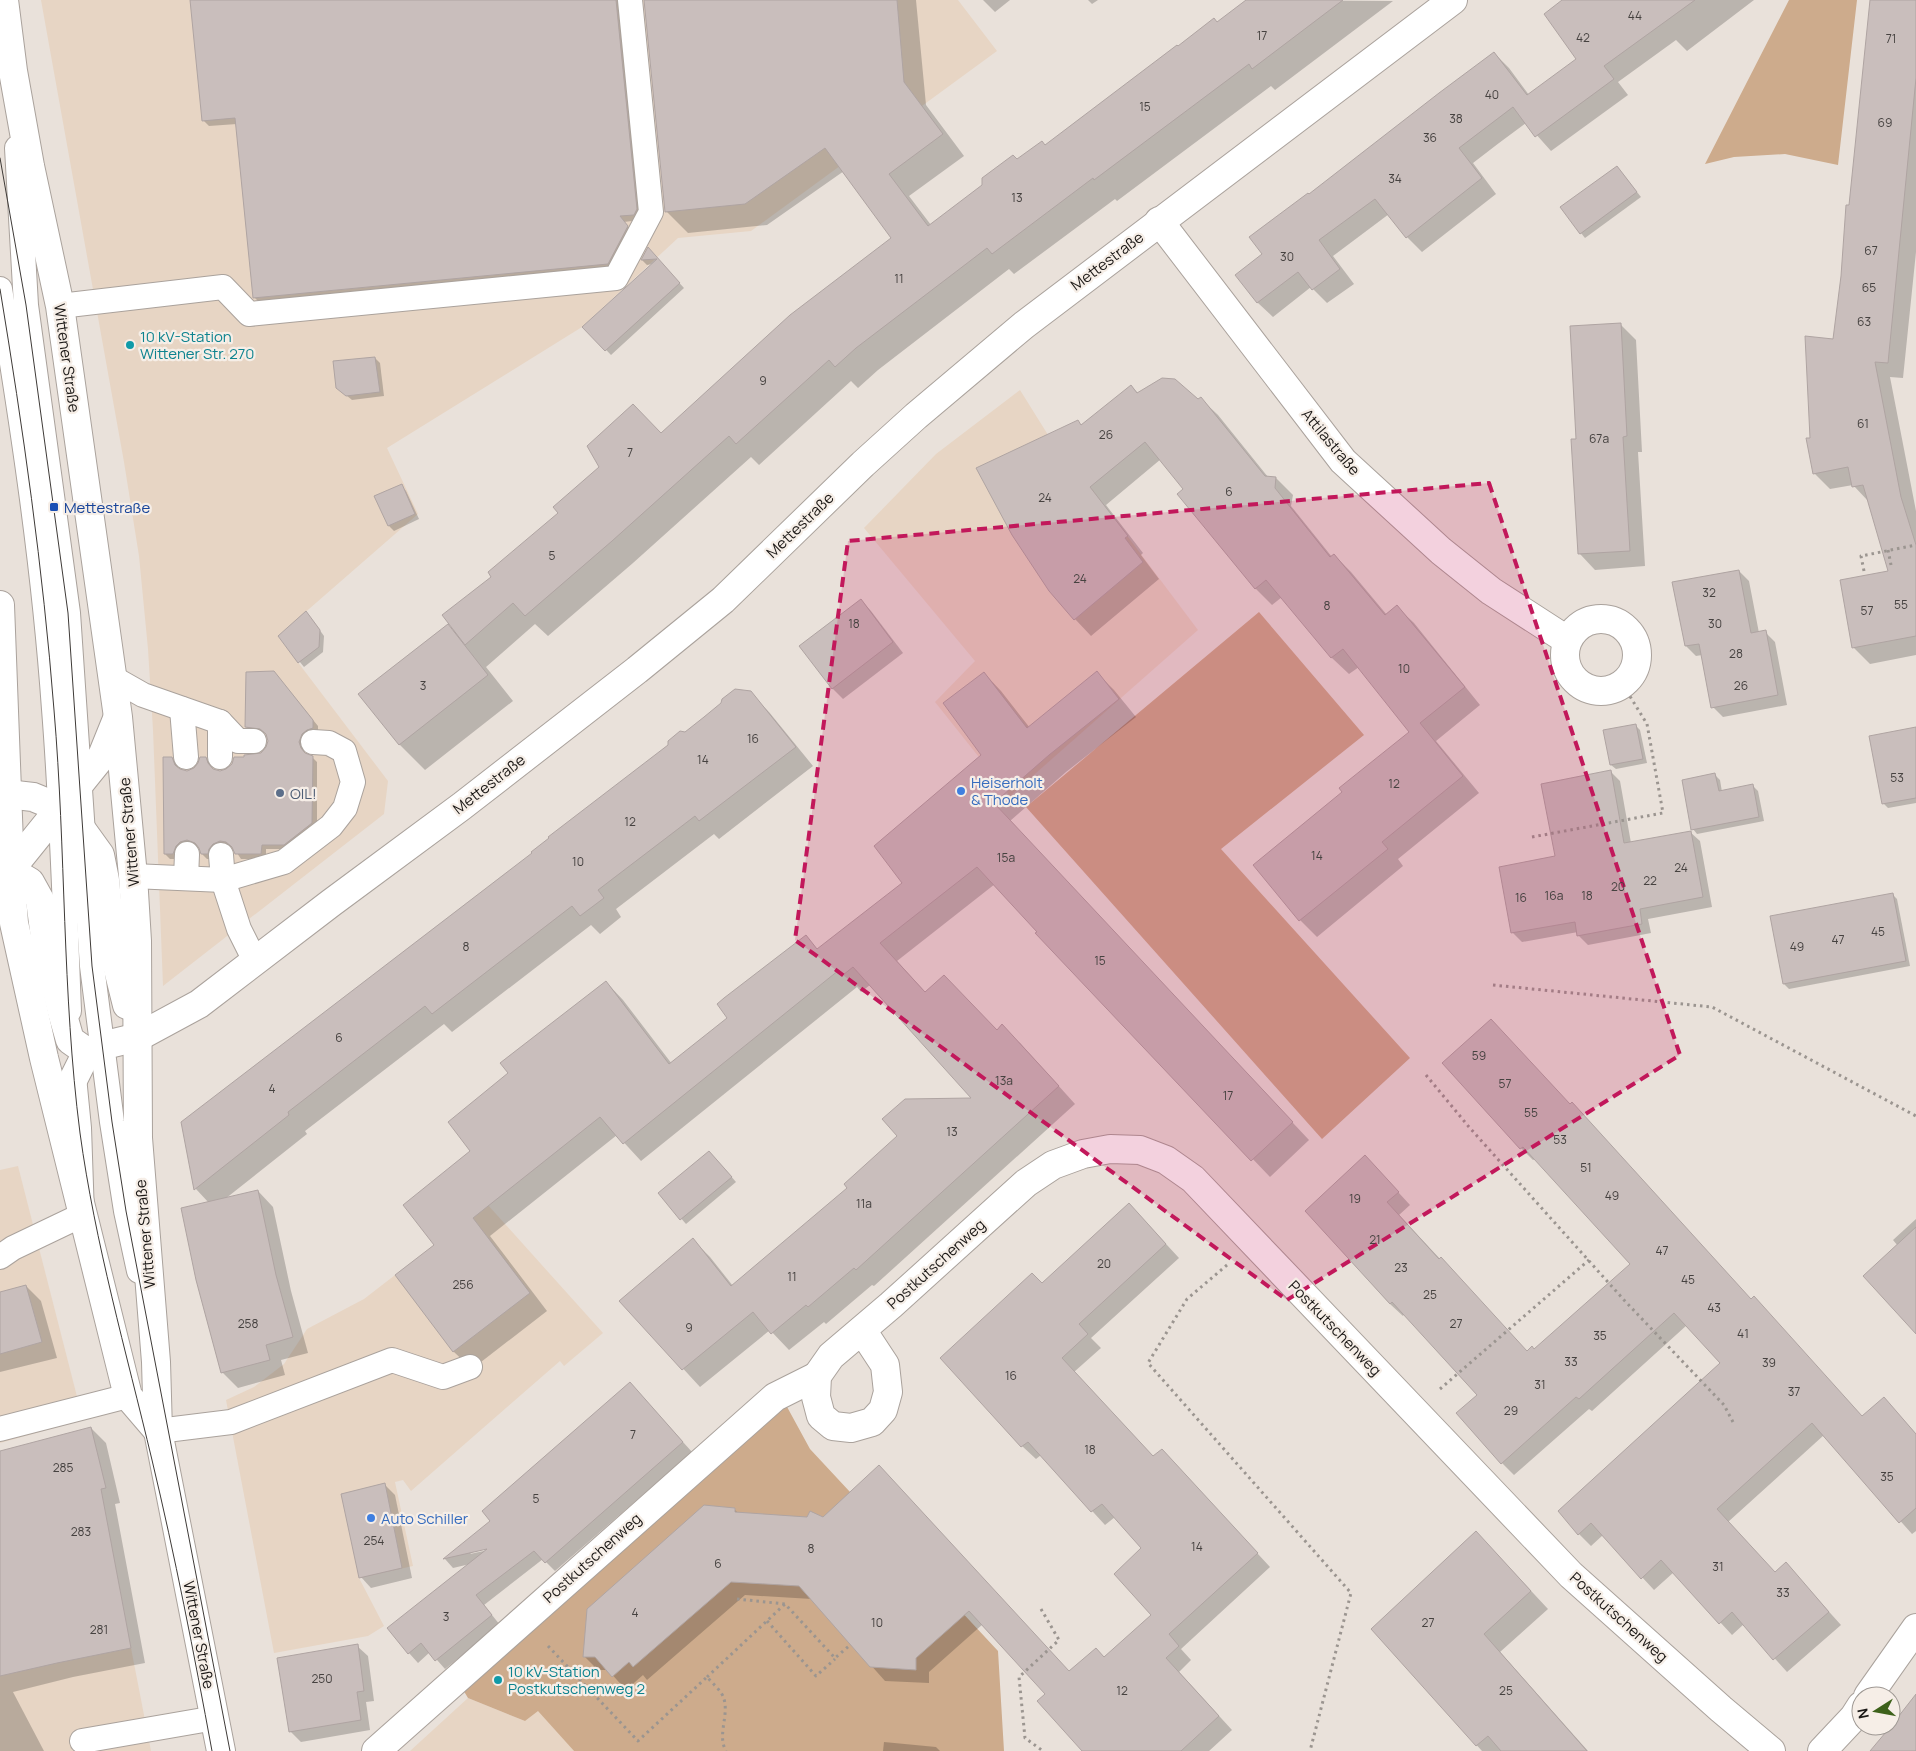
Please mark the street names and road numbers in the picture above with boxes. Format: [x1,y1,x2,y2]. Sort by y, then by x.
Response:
street label: Mettestraße [1066,227,1148,295]
street label: Wittener Straße [49,302,85,414]
street label: Attilastraße [1297,404,1365,480]
street label: Mettestraße [762,487,839,563]
street label: Mettestraße [449,749,530,819]
street label: Wittener Straße [114,776,144,887]
street label: Wittener Straße [130,1178,160,1289]
street label: Postkutschenweg [882,1214,990,1314]
street label: Postkutschenweg [1284,1276,1386,1380]
street label: Postkutschenweg [538,1508,646,1608]
street label: Postkutschenweg [1565,1567,1673,1667]
street label: Wittener Straße [178,1579,220,1691]

